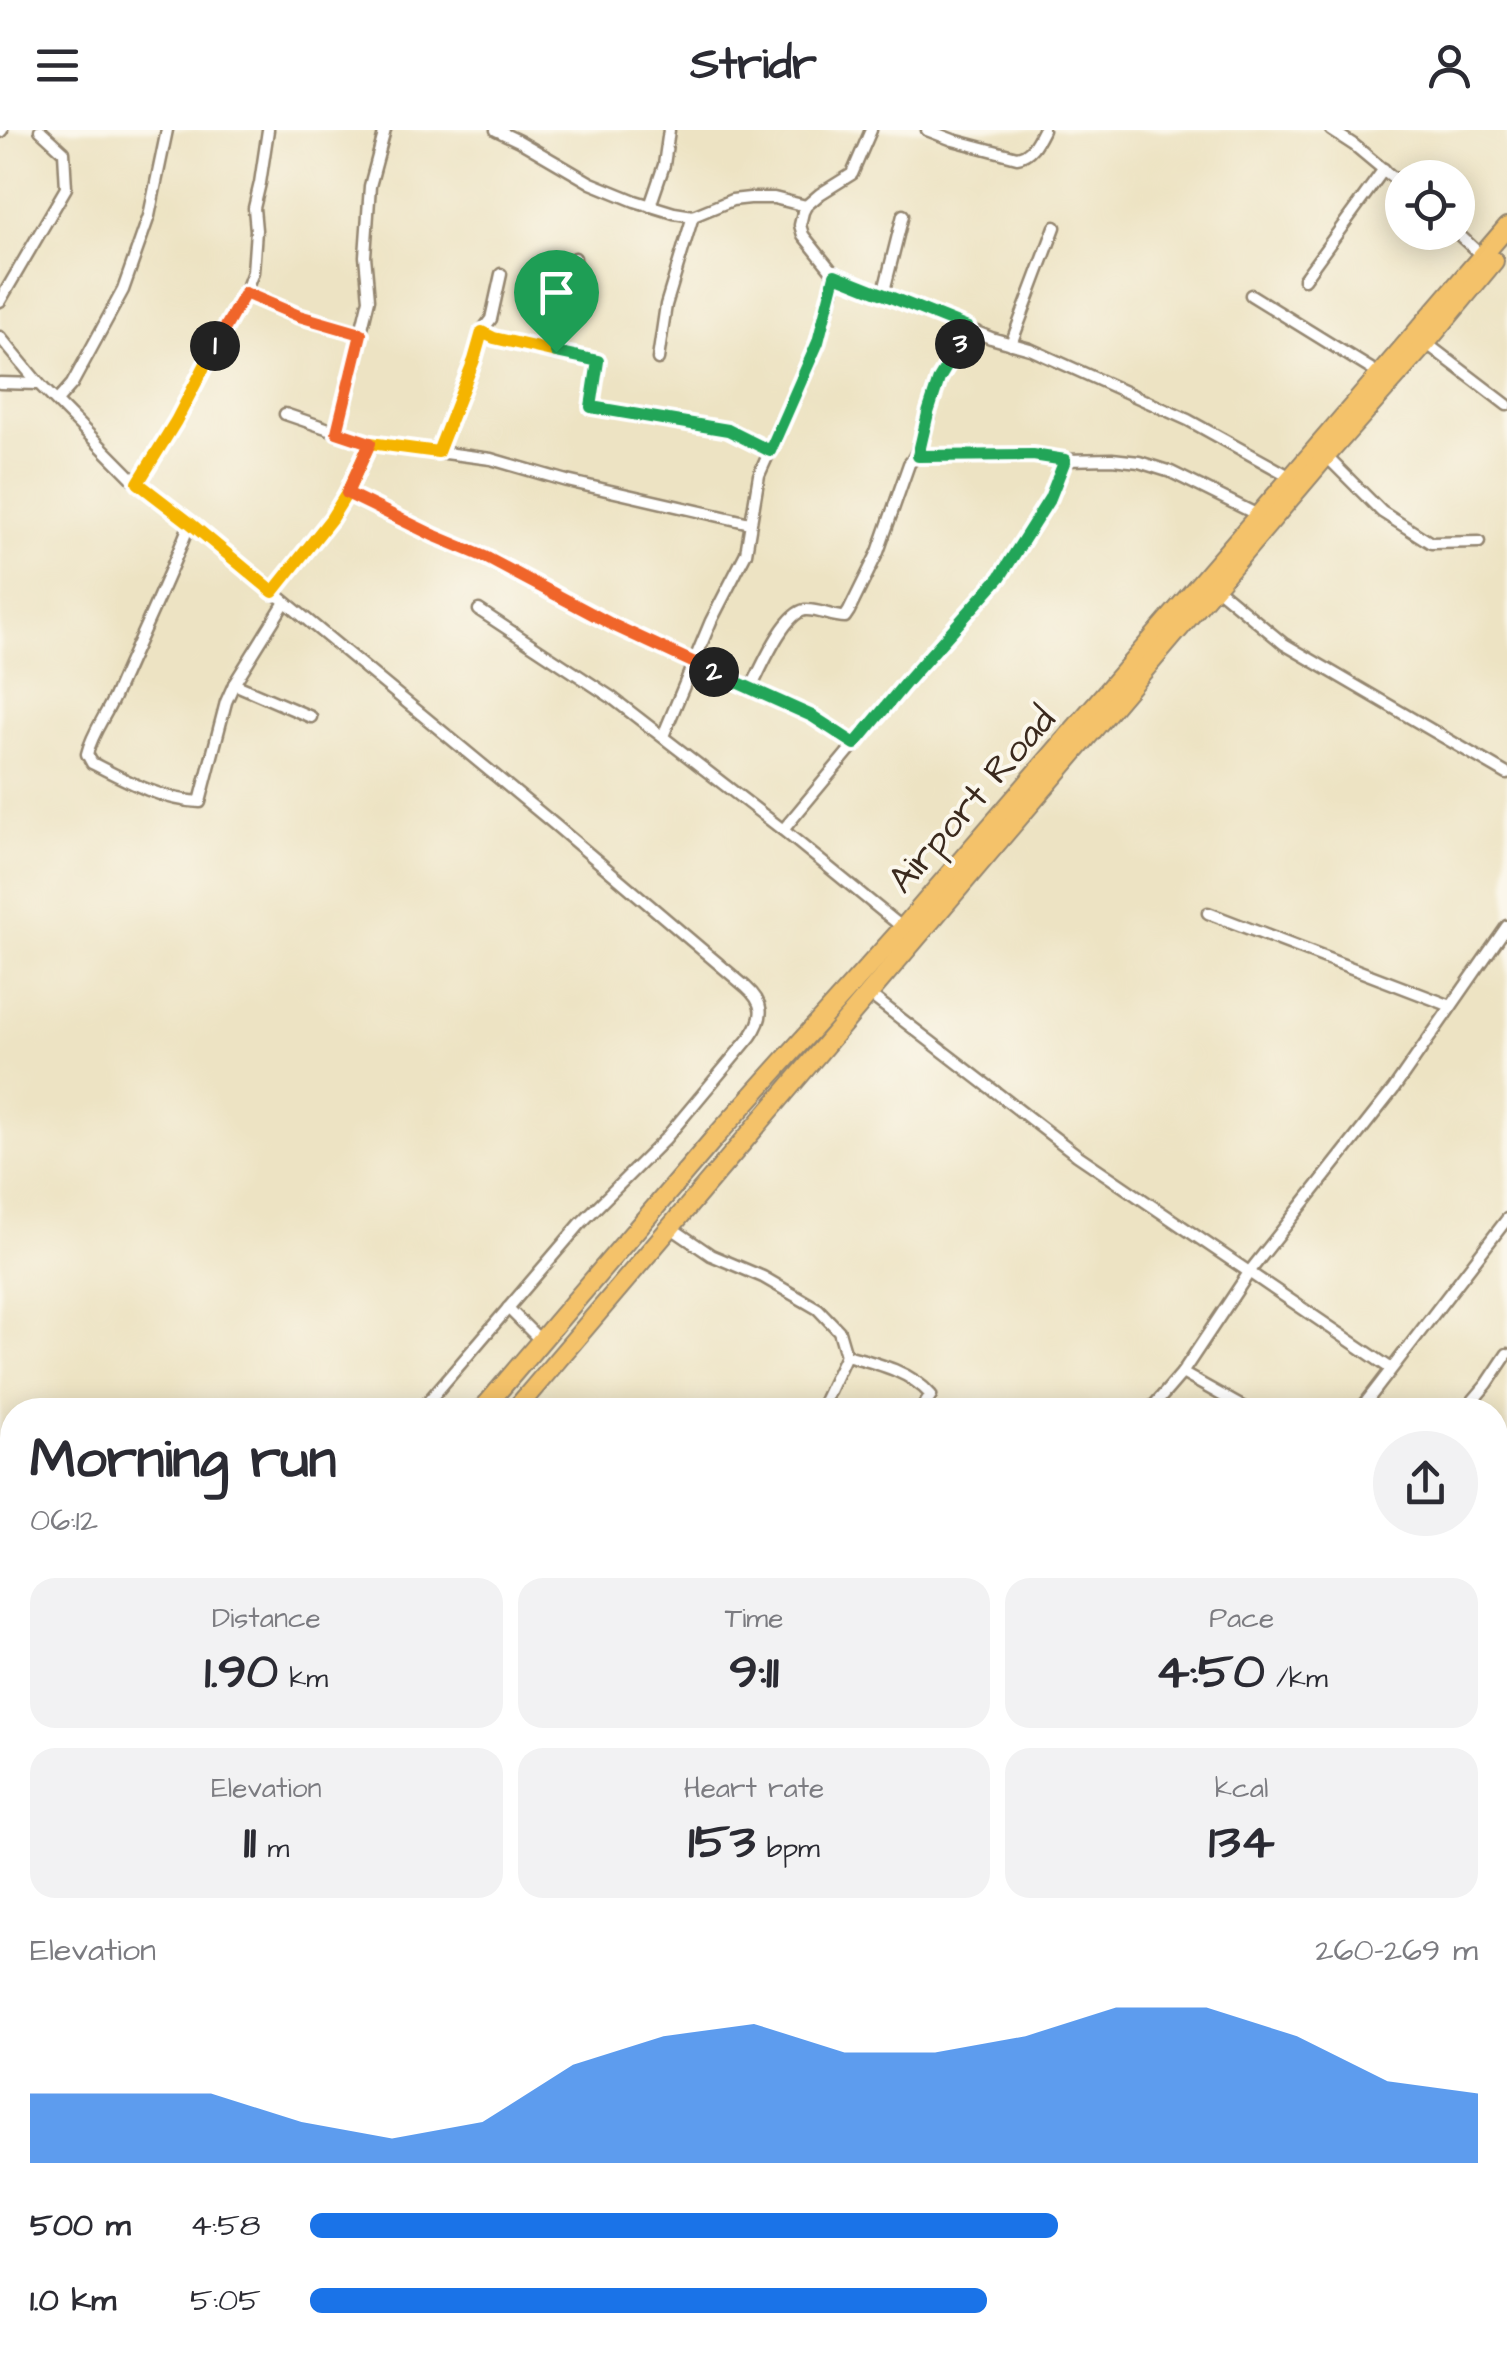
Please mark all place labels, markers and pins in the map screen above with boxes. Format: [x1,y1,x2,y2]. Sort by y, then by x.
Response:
pin [514,250,599,353]
pin: 3 [935,319,985,369]
pin: 1 [190,321,240,371]
pin: 2 [689,647,739,697]

